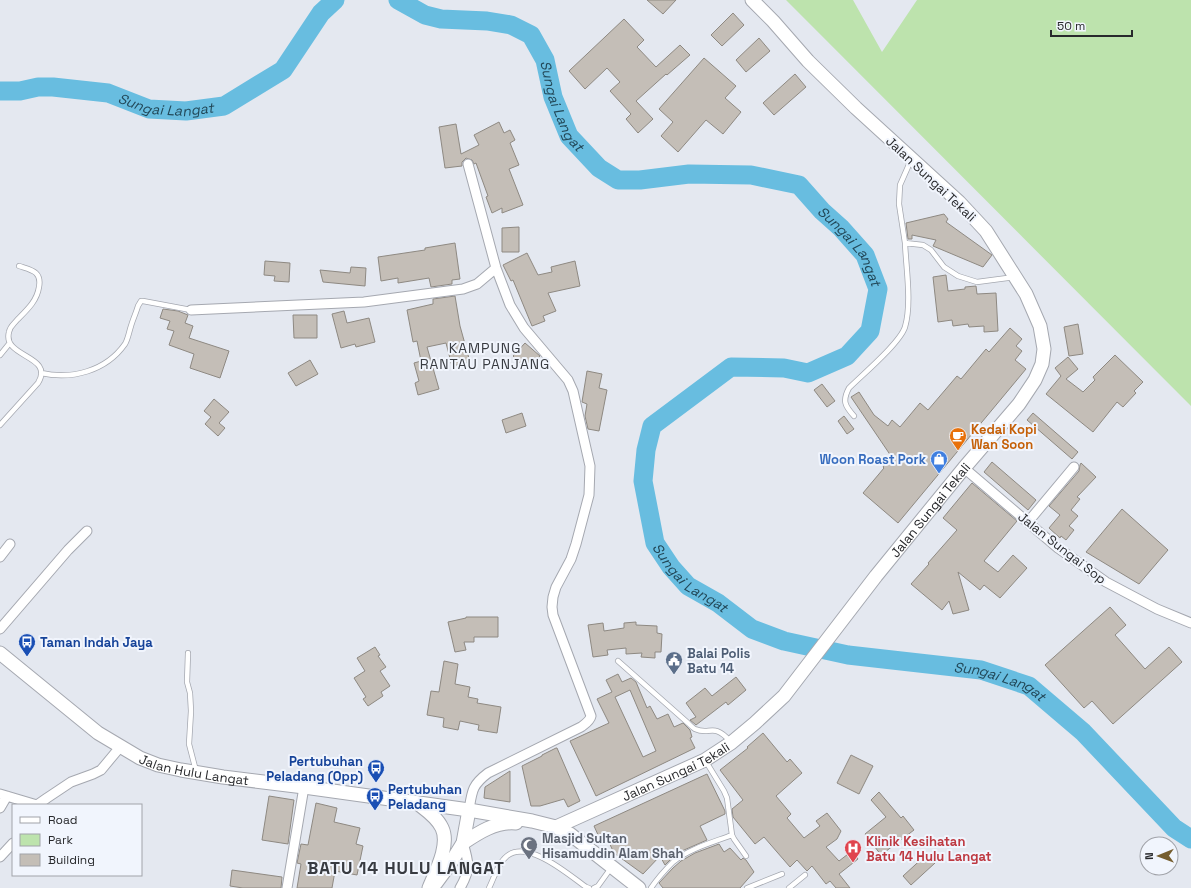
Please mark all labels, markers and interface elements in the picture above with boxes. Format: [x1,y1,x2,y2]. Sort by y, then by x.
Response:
scale bar [1051,12,1132,38]
text: 50 m [1057,18,1085,34]
water label: Sungai Langat [536,59,589,156]
water label: Sungai Langat [116,89,216,120]
street label: Jalan Sungai Tekali [882,133,980,225]
water label: Sungai Langat [814,202,886,290]
district label: KAMPUNG RANTAU PANJANG [420,339,550,373]
place label: Kedai Kopi Wan Soon [971,421,1037,453]
cafe icon: Kedai Kopi Wan Soon [948,426,968,451]
shop icon: Woon Roast Pork [929,449,949,474]
place label: Woon Roast Pork [820,451,927,468]
street label: Jalan Sungai Tekali [886,459,974,561]
street label: Jalan Sungai Sop [1014,508,1110,588]
water label: Sungai Langat [648,539,733,617]
bus stop icon: Taman Indah Jaya [17,632,37,657]
place label: Taman Indah Jaya [40,634,153,651]
place label: Balai Polis Batu 14 [687,645,750,677]
public building icon: Balai Polis Batu 14 [664,650,684,675]
water label: Sungai Langat [953,658,1051,706]
street label: Jalan Sungai Tekali [619,738,733,805]
street label: Jalan Hulu Langat [137,750,250,789]
place label: Pertubuhan Peladang (Opp) [266,753,363,785]
bus stop icon: Pertubuhan Peladang (Opp) [366,758,386,783]
place label: Pertubuhan Peladang [388,781,462,813]
bus stop icon: Pertubuhan Peladang [365,786,385,811]
legend [12,804,142,876]
text: Road [48,812,77,828]
place label: Masjid Sultan Hisamuddin Alam Shah [542,830,684,862]
text: Park [48,832,73,848]
place label: Klinik Kesihatan Batu 14 Hulu Langat [866,833,992,865]
mosque icon: Masjid Sultan Hisamuddin Alam Shah [519,835,539,860]
north arrow [1139,836,1179,876]
hospital icon: Klinik Kesihatan Batu 14 Hulu Langat [843,838,863,863]
text: Building [48,852,95,868]
text: N [1142,852,1156,860]
district label: BATU 14 HULU LANGAT [307,857,505,879]

